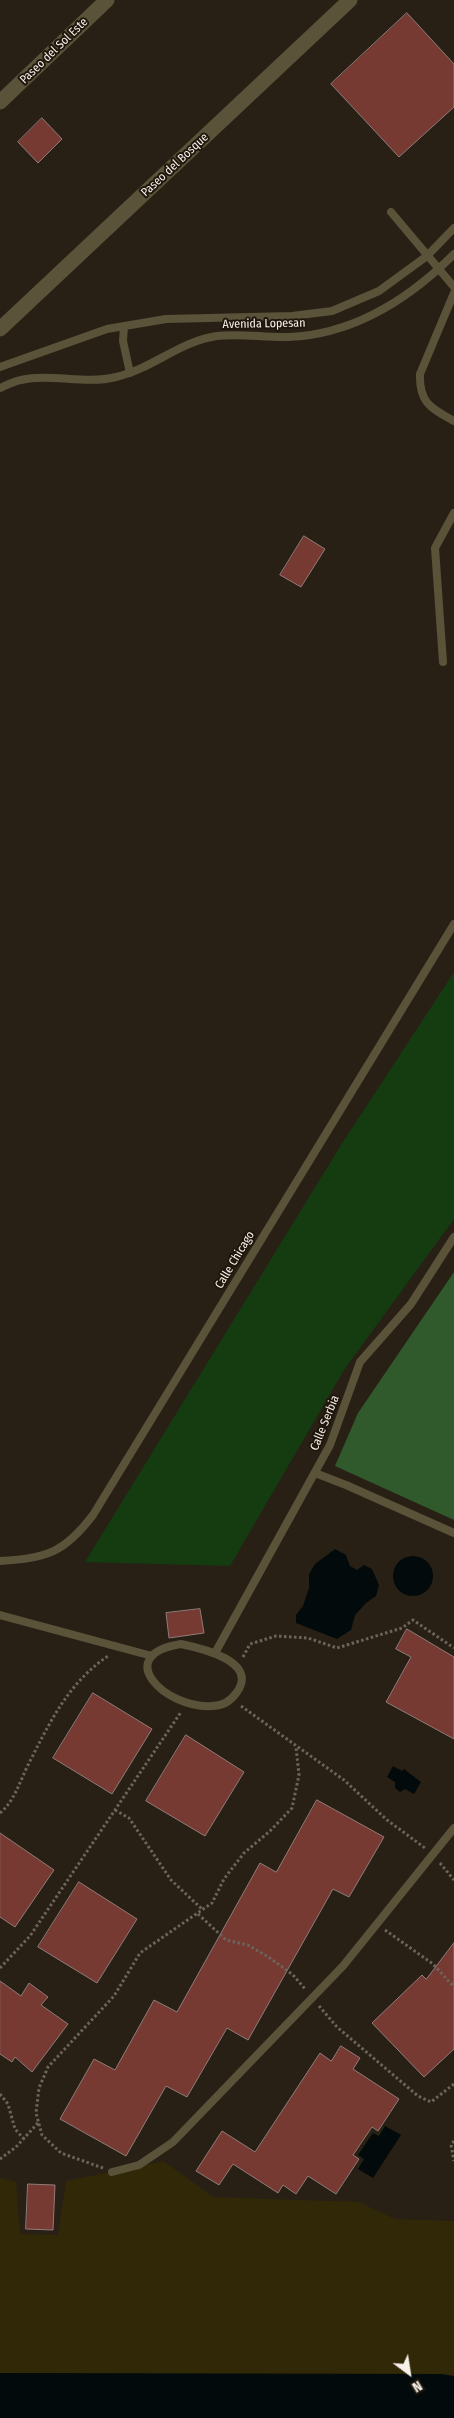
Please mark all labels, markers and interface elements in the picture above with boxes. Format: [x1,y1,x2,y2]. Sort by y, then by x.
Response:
street label: Paseo del Sol Este [17,15,91,87]
street label: Paseo del Bosque [138,130,212,200]
street label: Avenida Lopesan [222,316,306,332]
street label: Calle Chicago [212,1229,258,1291]
street label: Calle Serbia [307,1393,343,1453]
north arrow [384,2348,434,2398]
text: N [409,2377,425,2396]

